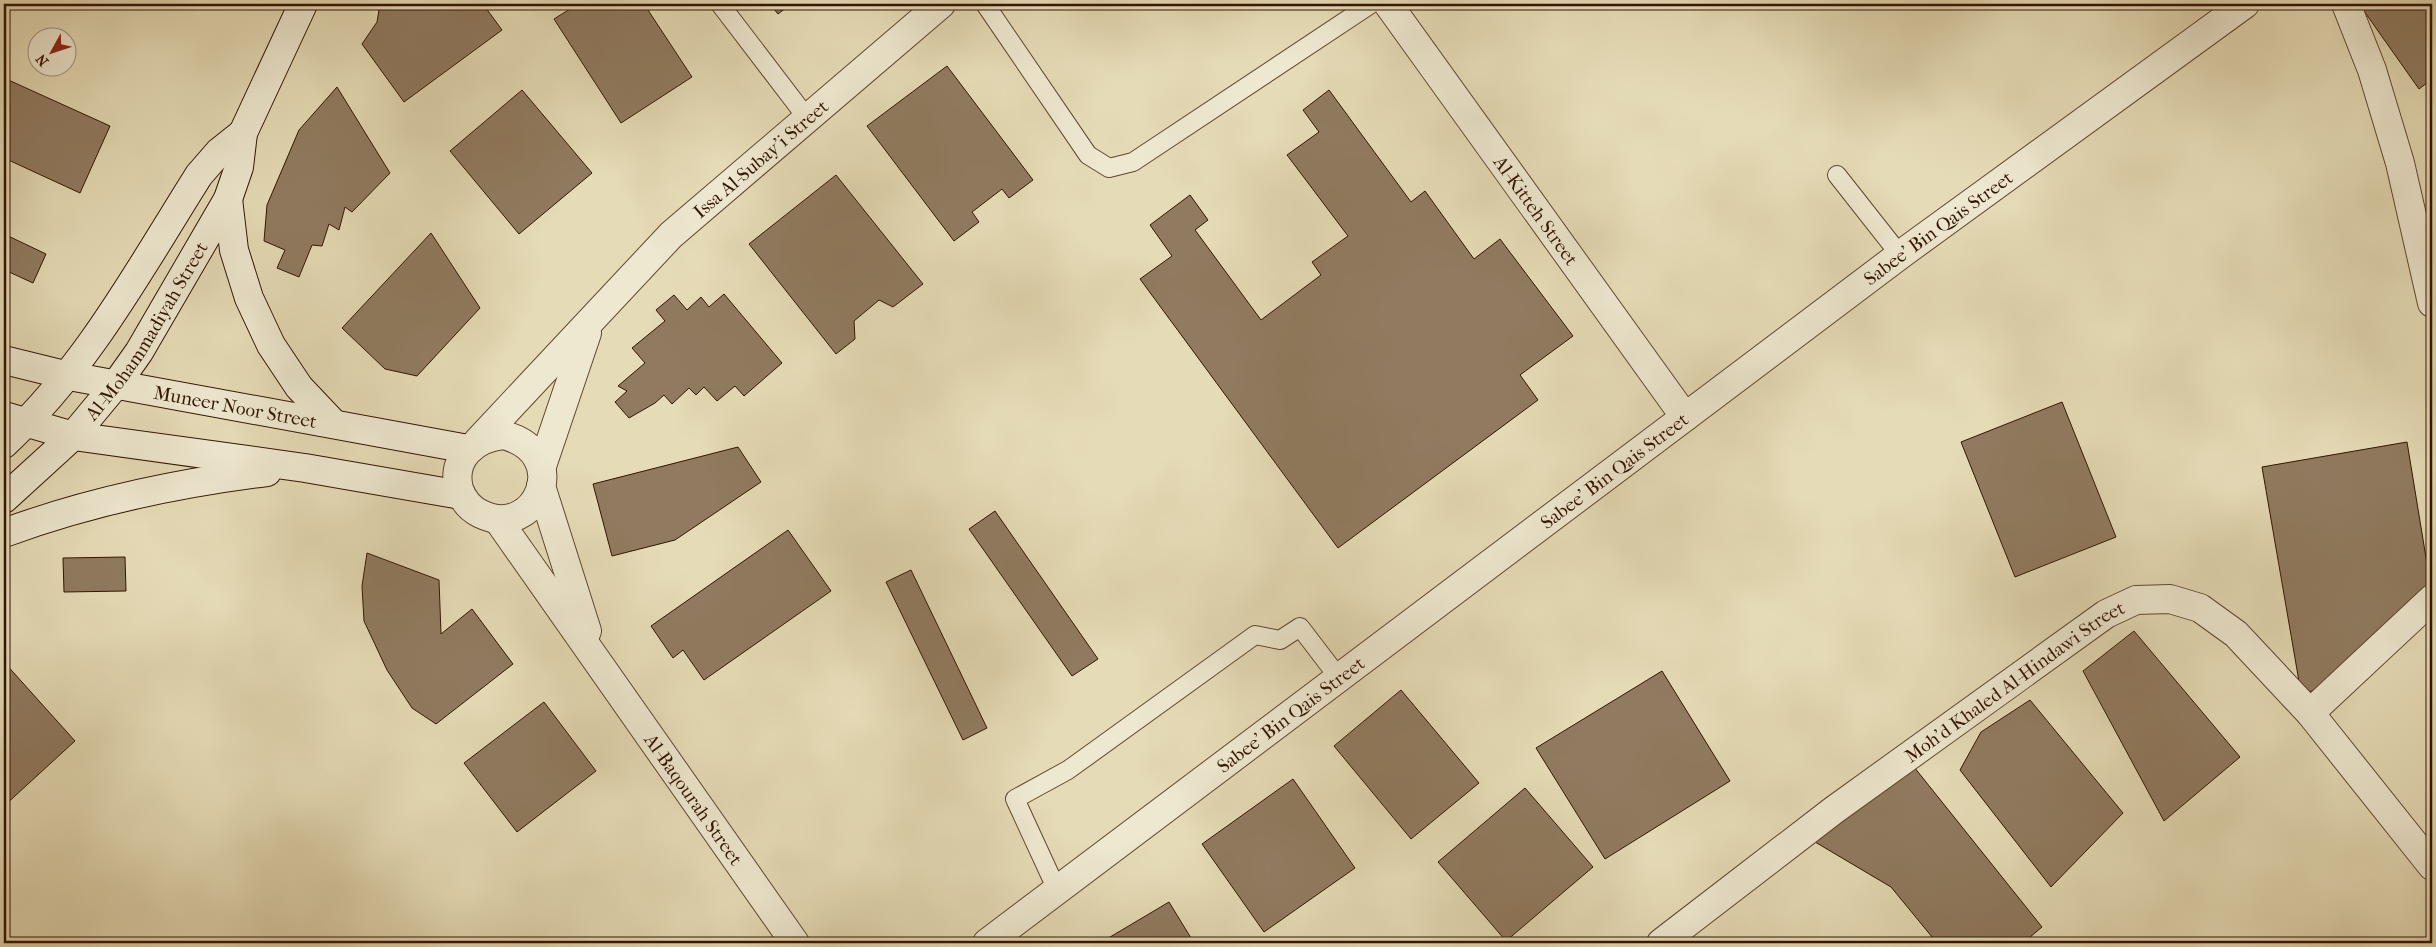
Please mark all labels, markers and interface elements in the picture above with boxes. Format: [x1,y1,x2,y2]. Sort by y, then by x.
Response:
north arrow [28,28,78,78]
text: N [32,50,52,70]
street label: Issa Al-Subay'i Street [689,95,833,223]
street label: Al-Kitteh Street [1488,151,1582,270]
street label: Sabee' Bin Qais Street [1860,167,2017,290]
street label: Al-Mohammadiyah Street [80,238,213,426]
street label: Muneer Noor Street [152,382,319,433]
street label: Sabee' Bin Qais Street [1536,409,1693,534]
street label: Moh'd Khaled Al-Hindawi Street [1901,597,2128,767]
street label: Sabee' Bin Qais Street [1213,652,1369,778]
street label: Al-Baqourah Street [639,729,747,870]

